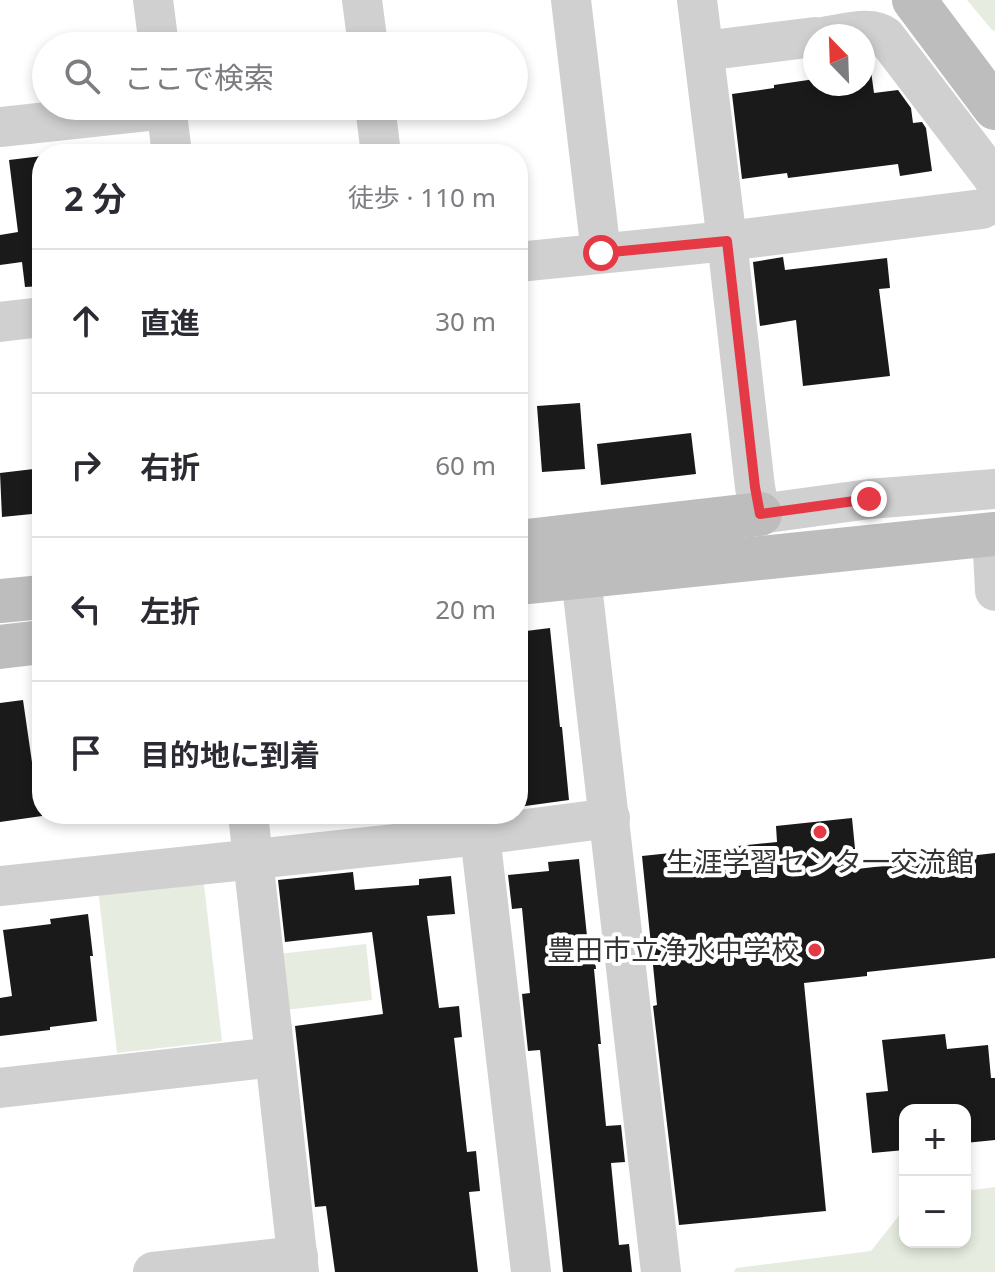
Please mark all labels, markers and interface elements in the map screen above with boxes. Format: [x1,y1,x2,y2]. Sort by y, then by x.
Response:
north arrow [803,24,875,96]
search box [32,32,528,120]
icon: search [60,54,104,98]
text: ここで検索 [124,57,274,98]
text: 2 分 [64,175,126,221]
text: 徒歩 · 110 m [348,179,496,215]
route start [583,235,619,271]
icon: ahead [64,299,108,343]
text: 直進 [140,302,200,343]
text: 30 m [435,303,496,339]
icon: right [64,443,108,487]
text: 右折 [140,446,200,487]
text: 60 m [435,447,496,483]
route end [851,481,887,517]
icon: left [64,587,108,631]
text: 左折 [140,590,200,631]
text: 20 m [435,591,496,627]
icon: arrive [64,731,108,775]
text: 目的地に到着 [140,734,320,775]
marker: 生涯学習センタ一交流館 [811,823,829,841]
place label: 生涯学習センタ一交流館 [666,842,974,880]
place label: 豊田市立浄水中学校 [547,930,799,968]
marker: 豊田市立浄水中学校 [806,941,824,959]
map controls [899,1104,971,1248]
button: + [899,1104,971,1176]
button: − [899,1176,971,1248]

